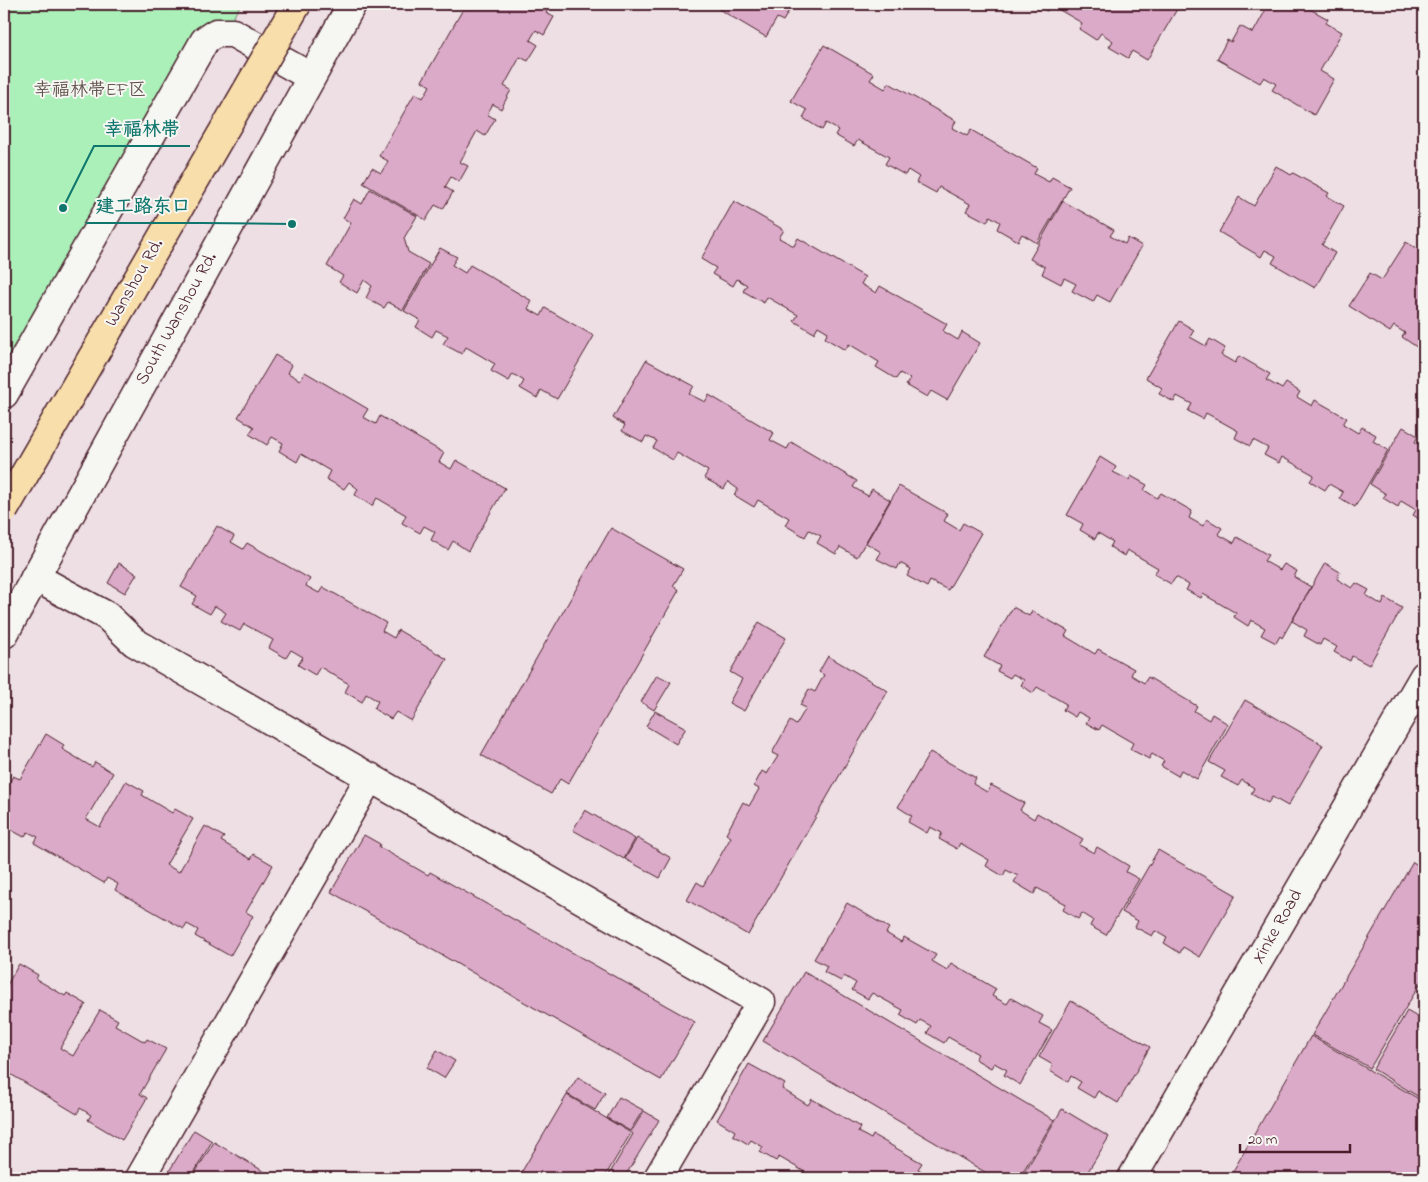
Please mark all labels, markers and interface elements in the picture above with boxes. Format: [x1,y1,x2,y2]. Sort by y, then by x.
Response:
park label: 幸福林带EF区 [34,78,146,104]
callout: 幸福林带 [94,112,190,146]
text: 幸福林带 [104,117,180,144]
callout: 建工路东口 [86,189,201,223]
text: 建工路东口 [95,194,191,221]
street label: Wanshou Rd. [99,234,171,332]
street label: South Wanshou Rd. [130,248,224,390]
street label: Xinke Road [1246,885,1310,969]
scale bar [1240,1122,1350,1154]
text: 20 m [1248,1129,1278,1151]

